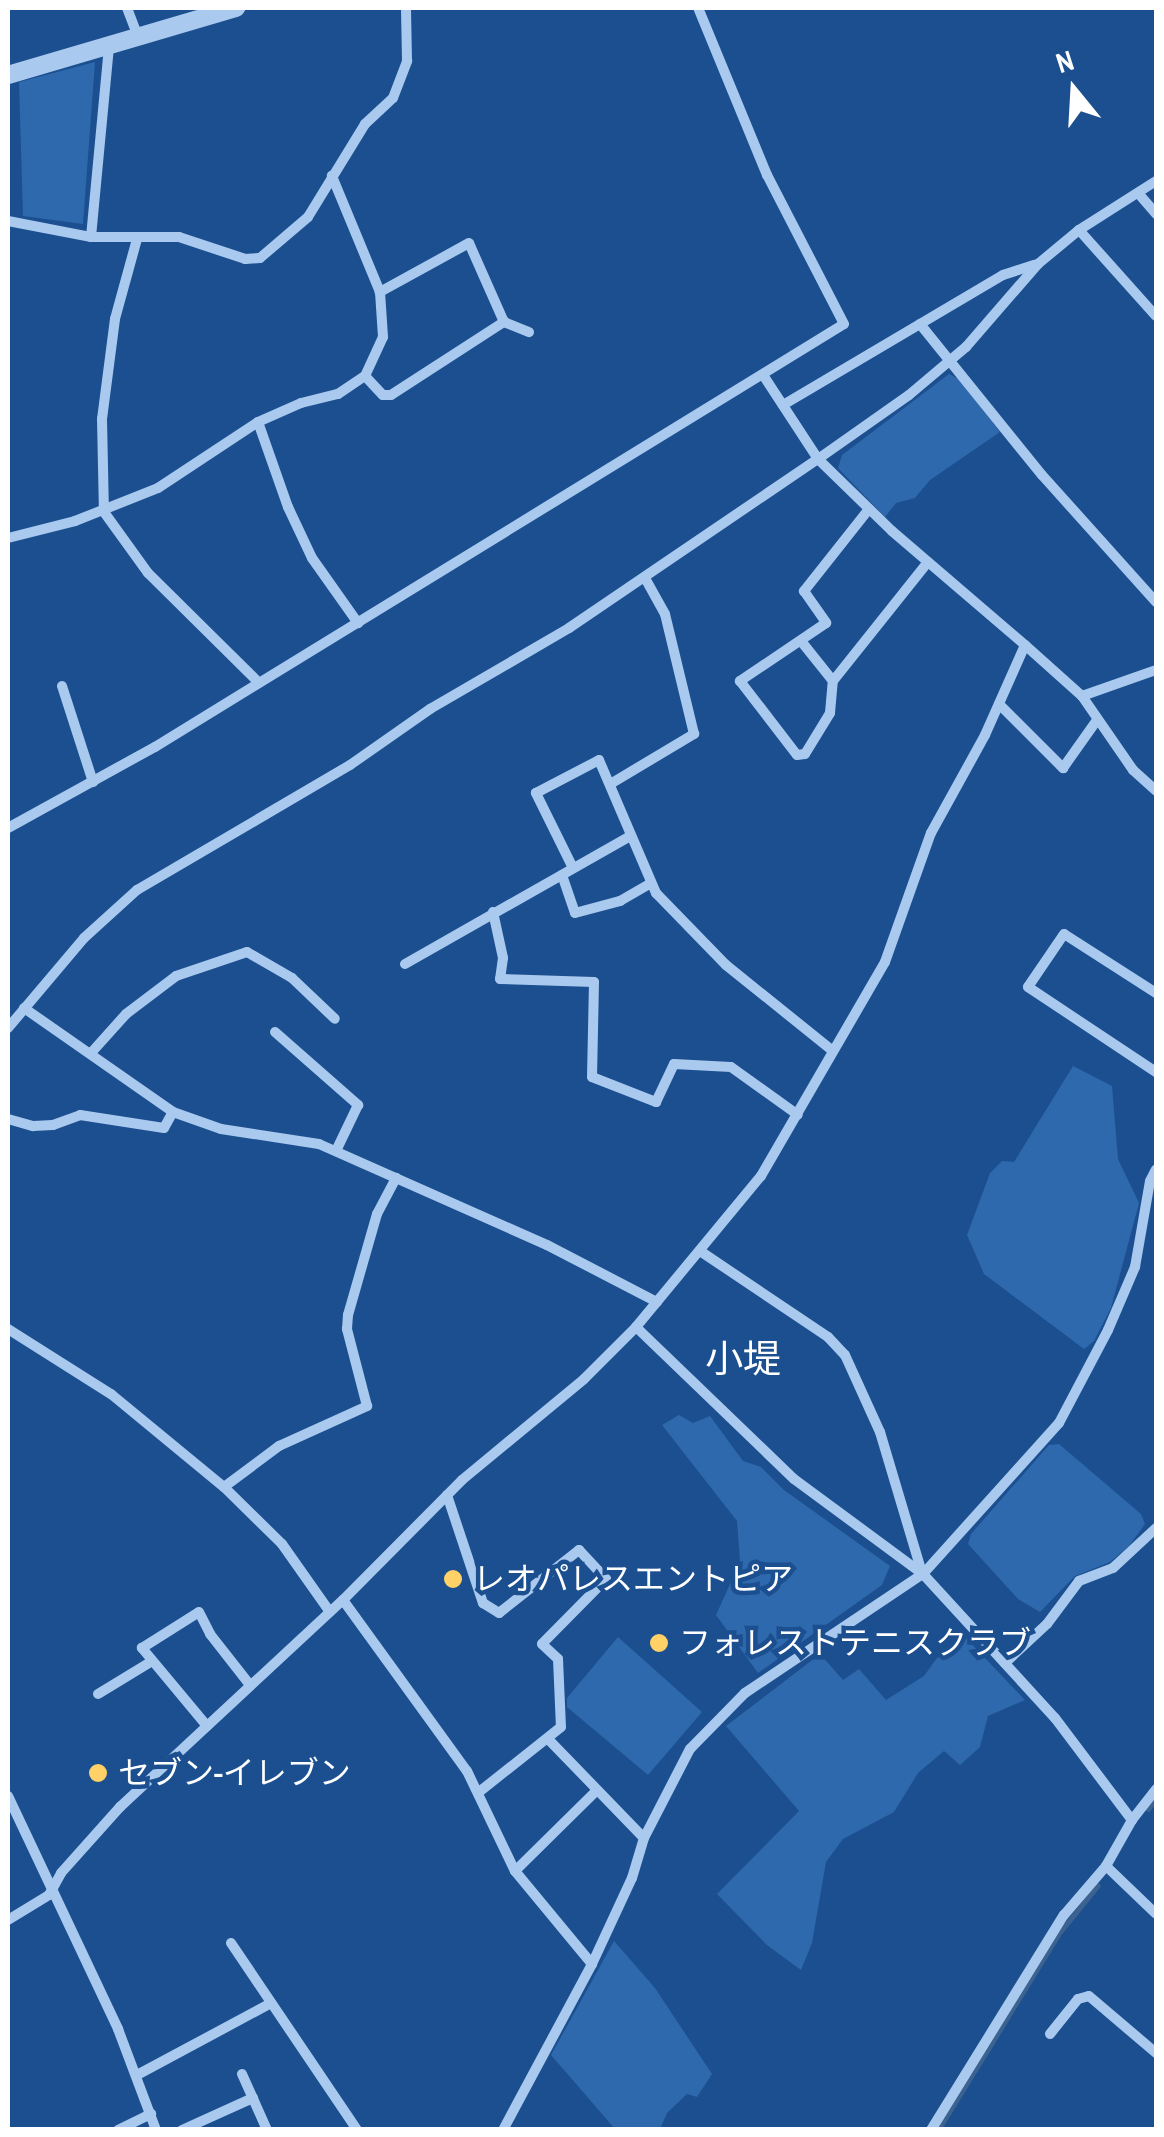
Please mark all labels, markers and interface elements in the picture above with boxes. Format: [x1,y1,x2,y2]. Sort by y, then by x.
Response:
north arrow [1024,40,1124,140]
text: N [1051,41,1078,82]
district label: 小堤 [705,1336,781,1382]
place label: レオパレスエントピア [473,1560,793,1598]
marker: レオパレスエントピア [442,1568,464,1590]
place label: フォレストテニスクラブ [679,1624,1031,1662]
marker: フォレストテニスクラブ [648,1632,670,1654]
place label: セブン-イレブン [118,1754,351,1792]
marker: セブン-イレブン [87,1762,109,1784]

